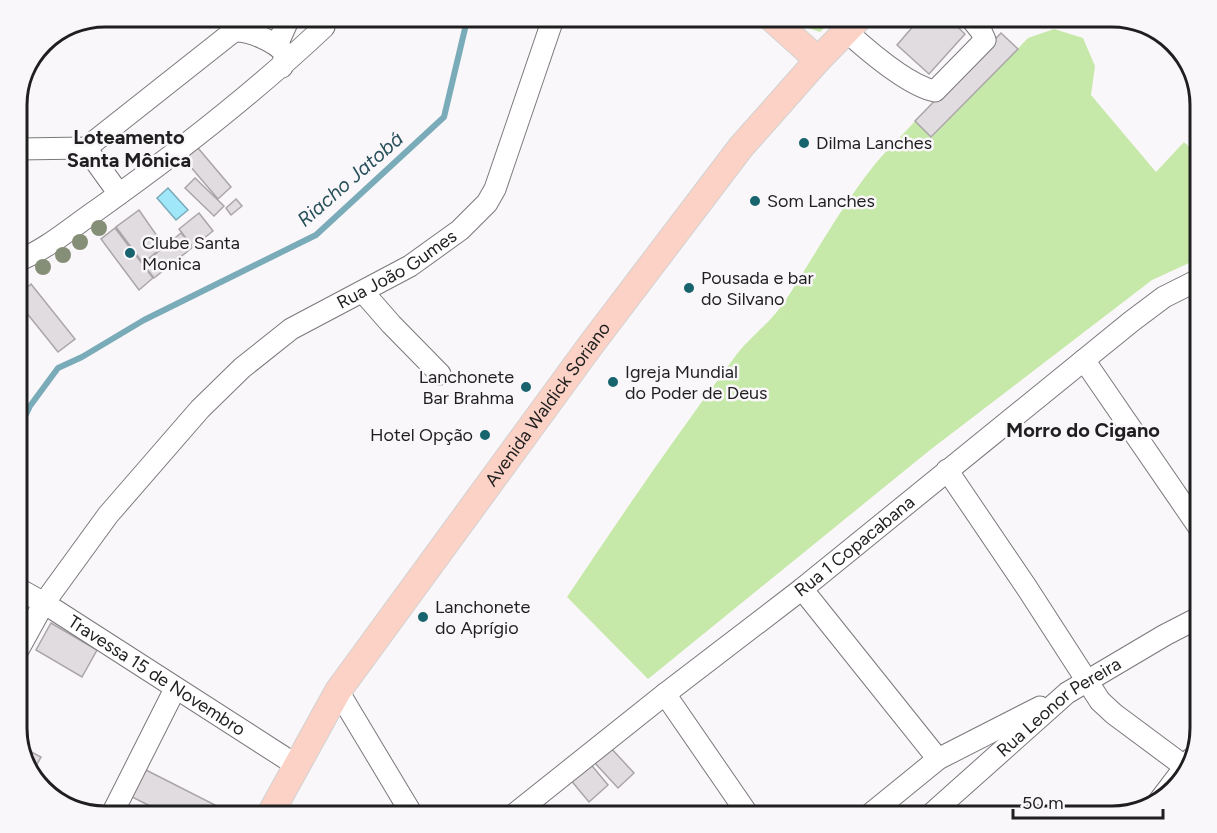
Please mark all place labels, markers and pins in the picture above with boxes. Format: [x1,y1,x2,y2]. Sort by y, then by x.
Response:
place label: Dilma Lanches [816,132,932,154]
marker: Dilma Lanches [797,136,811,150]
place label: Som Lanches [767,190,875,212]
marker: Som Lanches [748,194,762,208]
place label: Clube Santa Monica [142,232,240,275]
marker: Clube Santa Monica [123,246,137,260]
place label: Pousada e bar do Silvano [701,267,814,310]
marker: Pousada e bar do Silvano [682,281,696,295]
place label: Igreja Mundial do Poder de Deus [625,361,768,404]
place label: Lanchonete Bar Brahma [419,366,514,409]
marker: Igreja Mundial do Poder de Deus [606,375,620,389]
marker: Lanchonete Bar Brahma [519,380,533,394]
place label: Hotel Opção [370,424,473,446]
marker: Hotel Opção [478,428,492,442]
place label: Lanchonete do Aprígio [435,596,530,639]
marker: Lanchonete do Aprígio [416,610,430,624]

